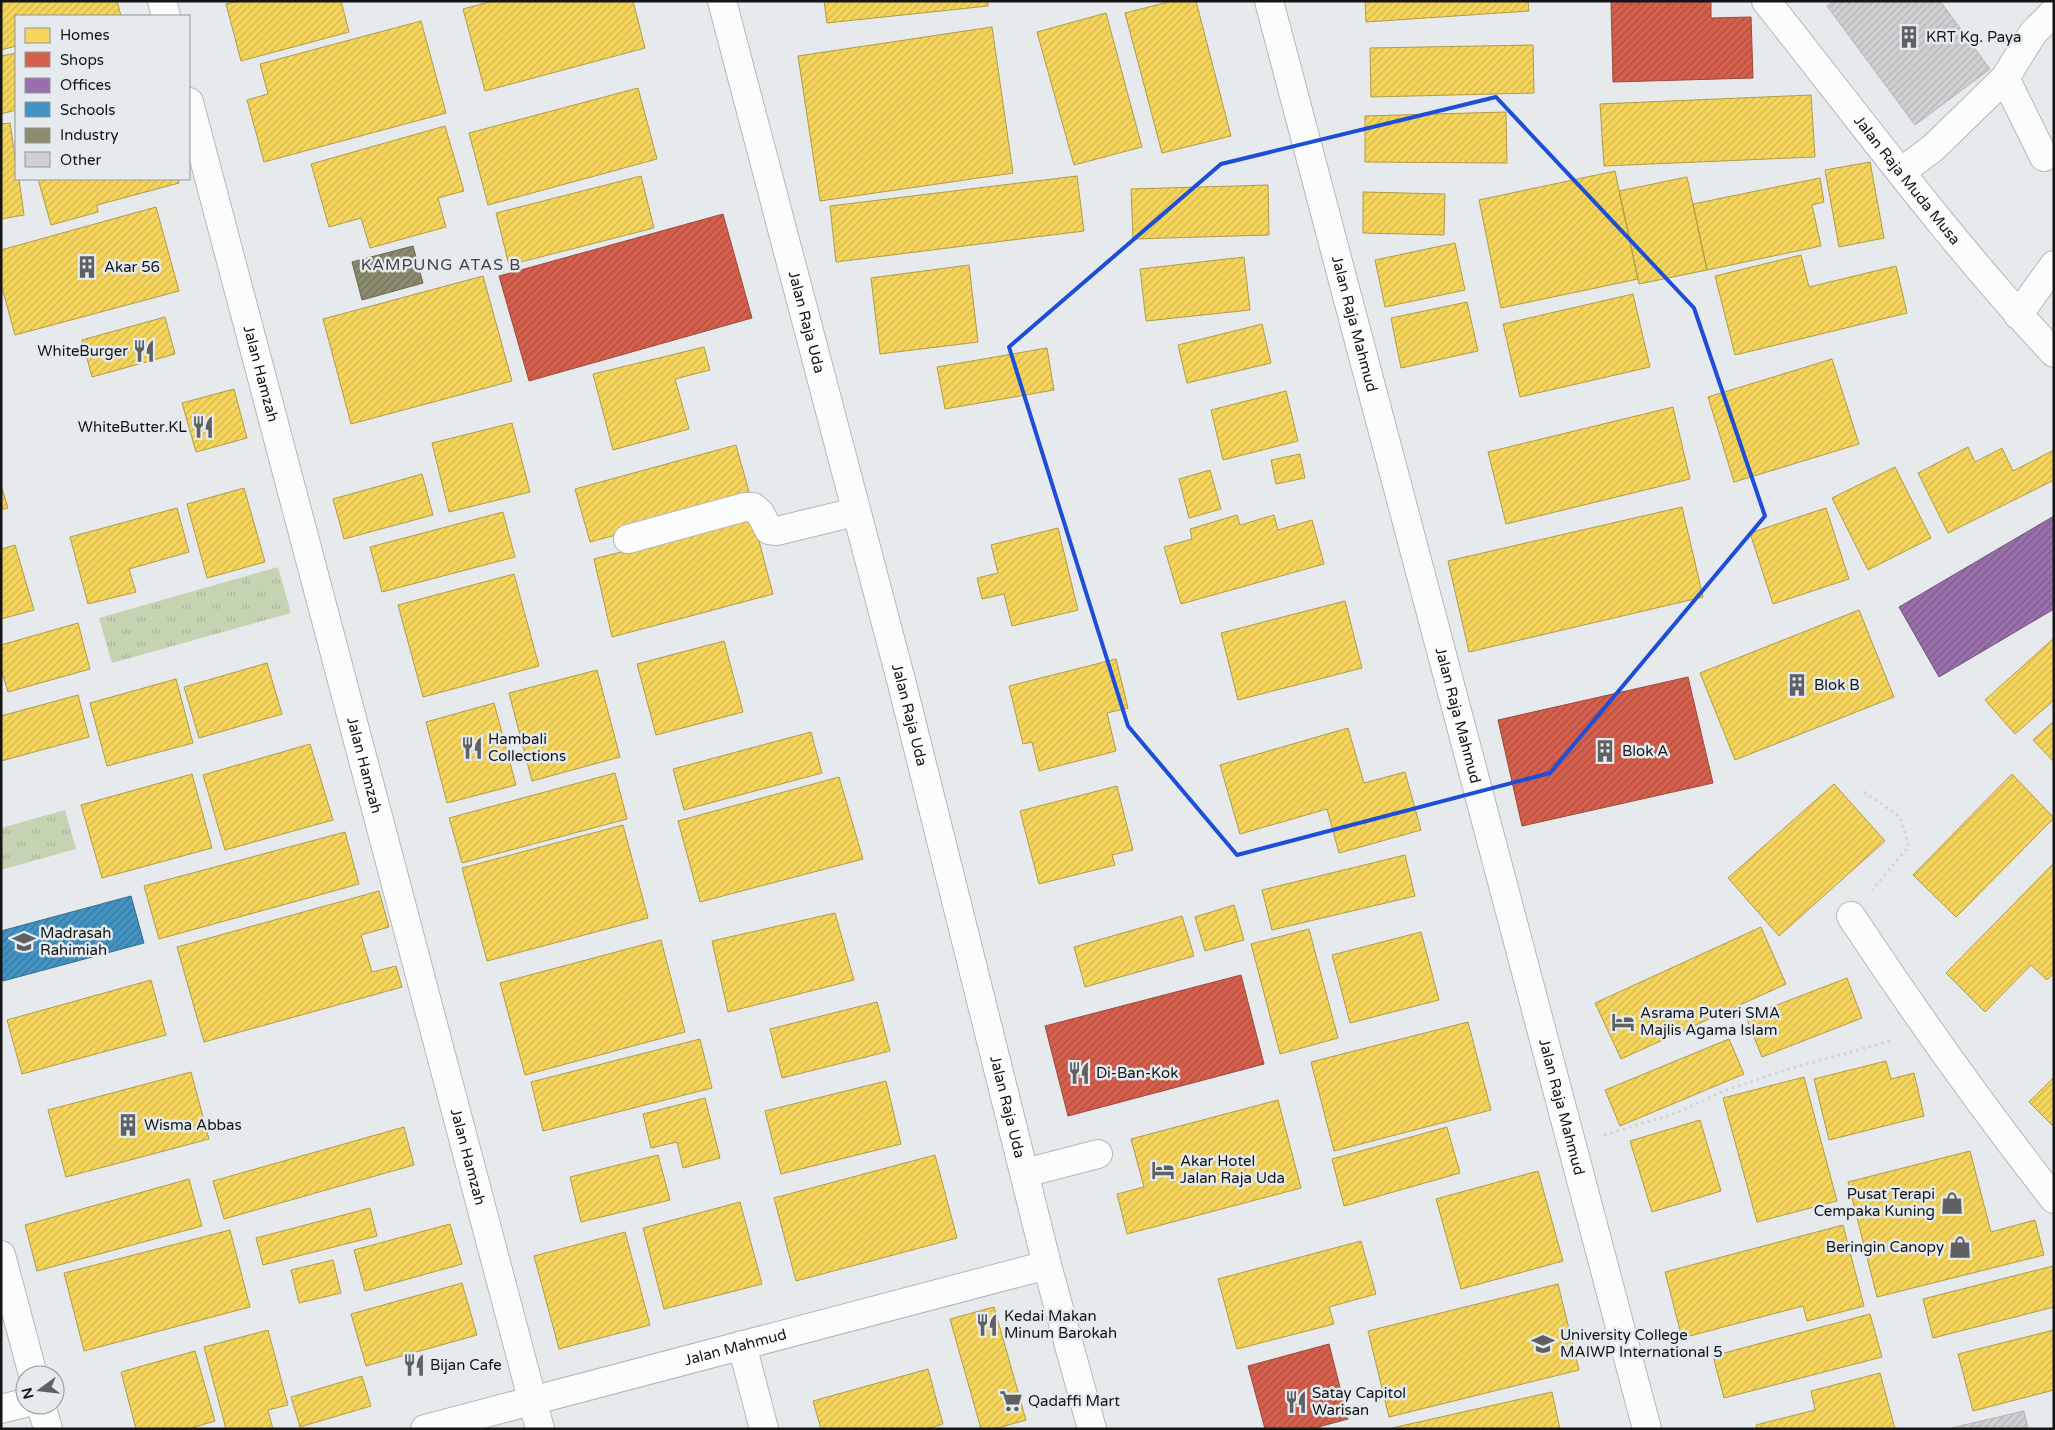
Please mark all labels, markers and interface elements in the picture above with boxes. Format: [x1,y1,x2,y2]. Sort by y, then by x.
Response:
legend [15,15,190,180]
building icon: KRT Kg. Paya [1896,24,1922,50]
text: Homes [60,26,110,44]
place label: KRT Kg. Paya [1926,28,2021,46]
text: Shops [60,51,104,69]
text: Offices [60,76,111,94]
text: Schools [60,101,116,119]
street label: Jalan Raja Muda Musa [1850,112,1964,248]
text: Industry [60,126,119,144]
text: Other [60,151,102,169]
building icon: Akar 56 [74,254,100,280]
street label: Jalan Raja Mahmud [1328,254,1381,394]
district label: KAMPUNG ATAS B [361,255,521,275]
place label: Akar 56 [104,258,160,276]
street label: Jalan Raja Uda [785,269,829,375]
street label: Jalan Hamzah [239,323,282,424]
restaurant icon: WhiteBurger [131,338,157,364]
place label: WhiteBurger [37,342,128,360]
restaurant icon: WhiteButter.KL [190,414,216,440]
place label: WhiteButter.KL [78,418,187,436]
street label: Jalan Raja Mahmud [1431,645,1485,786]
street label: Jalan Raja Uda [888,662,931,768]
building icon: Blok B [1784,672,1810,698]
place label: Blok B [1814,676,1860,694]
street label: Jalan Hamzah [343,715,386,815]
place label: Hambali Collections [488,730,566,765]
restaurant icon: Hambali Collections [459,735,485,761]
building icon: Blok A [1592,738,1618,764]
place label: Blok A [1622,742,1668,760]
place label: Madrasah Rahimiah [40,924,111,959]
school or university icon: Madrasah Rahimiah [11,929,37,955]
place label: Asrama Puteri SMA Majlis Agama Islam [1640,1004,1780,1039]
hotel icon: Asrama Puteri SMA Majlis Agama Islam [1610,1009,1636,1035]
street label: Jalan Raja Mahmud [1535,1037,1588,1177]
street label: Jalan Raja Uda [986,1054,1029,1160]
restaurant icon: Di-Ban-Kok [1066,1060,1092,1086]
place label: Di-Ban-Kok [1096,1064,1178,1082]
street label: Jalan Hamzah [447,1106,489,1207]
building icon: Wisma Abbas [115,1112,141,1138]
place label: Wisma Abbas [144,1116,242,1134]
place label: Akar Hotel Jalan Raja Uda [1180,1152,1285,1187]
hotel icon: Akar Hotel Jalan Raja Uda [1150,1157,1176,1183]
place label: Pusat Terapi Cempaka Kuning [1814,1185,1935,1220]
shop icon: Pusat Terapi Cempaka Kuning [1939,1190,1965,1216]
shop icon: Beringin Canopy [1947,1234,1973,1260]
place label: Beringin Canopy [1826,1238,1944,1256]
place label: Kedai Makan Minum Barokah [1004,1307,1117,1342]
restaurant icon: Kedai Makan Minum Barokah [974,1312,1000,1338]
street label: Jalan Mahmud [682,1325,788,1369]
place label: University College MAIWP International 5 [1560,1326,1723,1361]
school or university icon: University College MAIWP International 5 [1530,1331,1556,1357]
restaurant icon: Bijan Cafe [401,1352,427,1378]
place label: Bijan Cafe [430,1356,502,1374]
north arrow [15,1365,65,1415]
place label: Satay Capitol Warisan [1312,1384,1406,1419]
text: N [18,1386,38,1401]
supermarket icon: Qadaffi Mart [998,1388,1024,1414]
restaurant icon: Satay Capitol Warisan [1283,1389,1309,1415]
place label: Qadaffi Mart [1028,1392,1120,1410]

